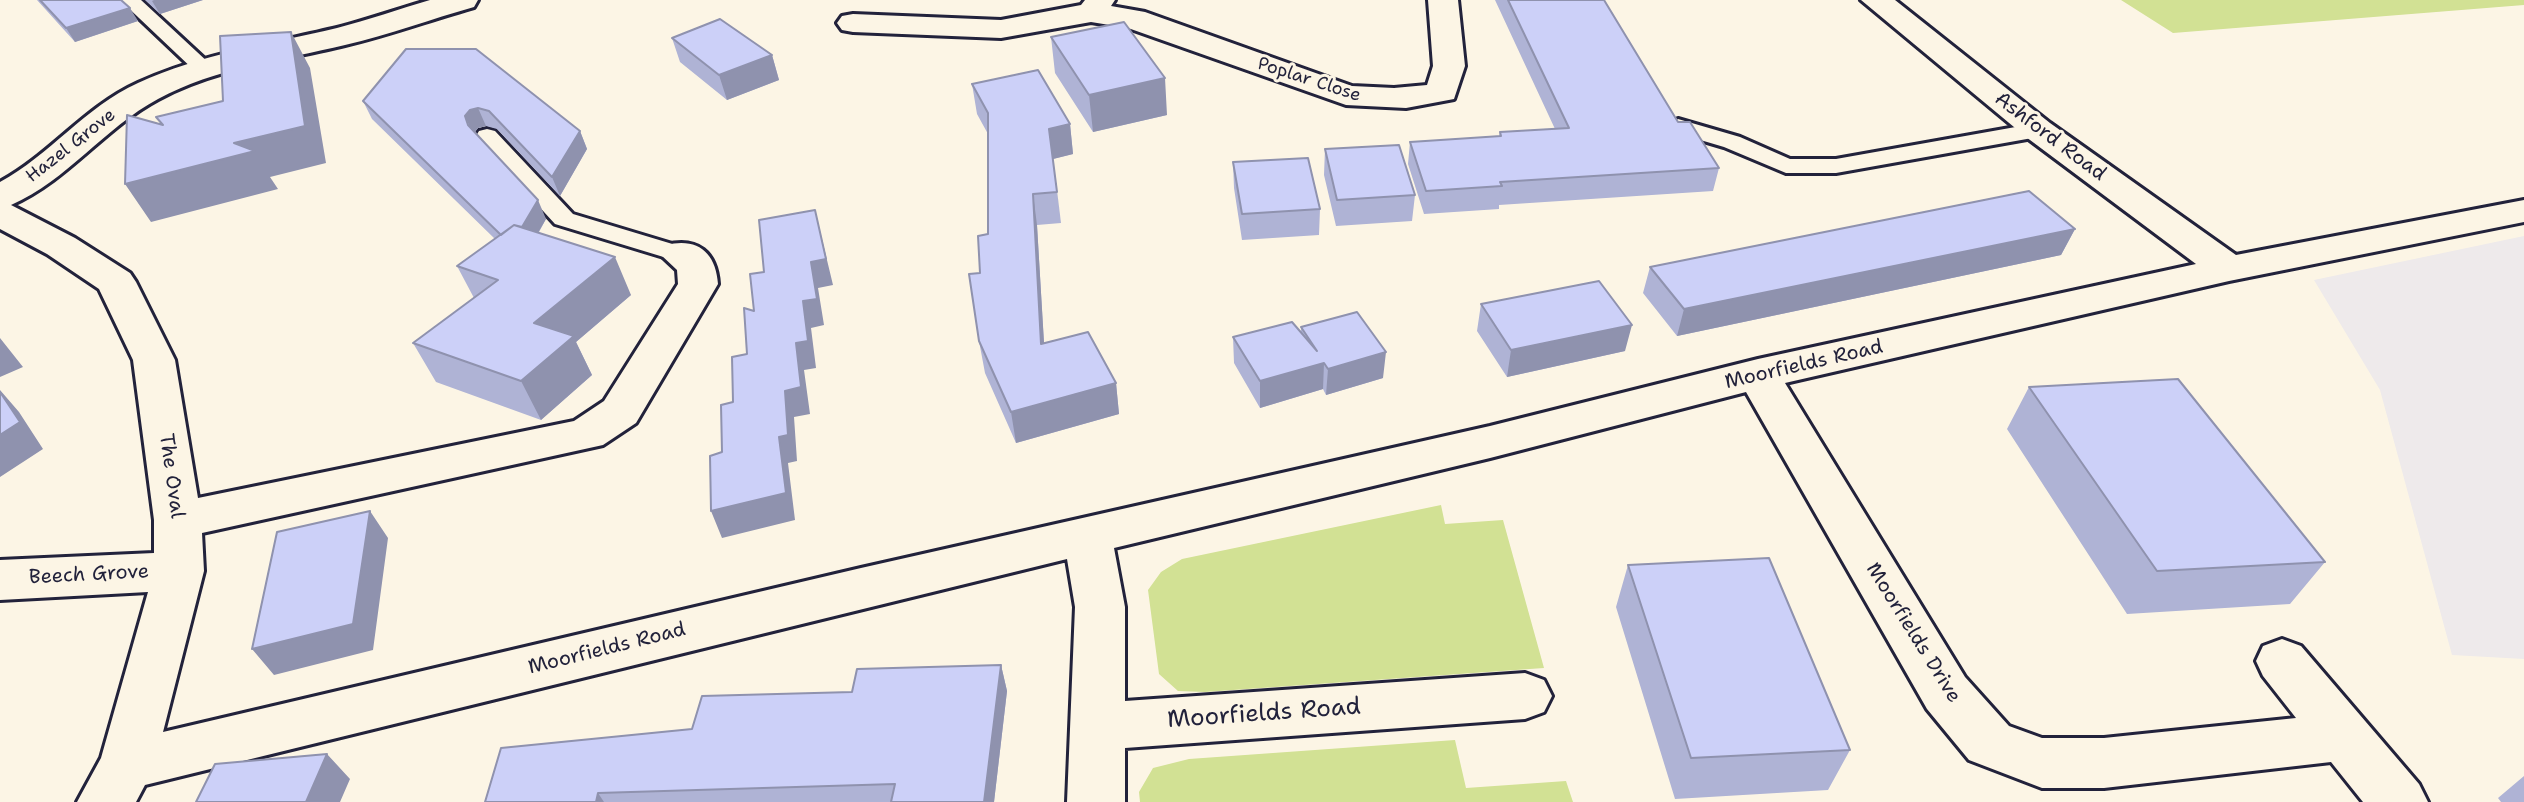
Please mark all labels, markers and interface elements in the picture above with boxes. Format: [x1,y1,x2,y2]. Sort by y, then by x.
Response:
street label: Poplar Close [1255,53,1363,107]
street label: Ashford Road [1990,87,2110,187]
street label: Hazel Grove [22,104,120,188]
street label: Moorfields Road [1723,335,1885,395]
street label: The Oval [153,432,189,520]
street label: Moorfields Drive [1860,559,1966,707]
street label: Beech Grove [28,560,150,590]
street label: Moorfields Road [526,618,688,680]
street label: Moorfields Road [1166,693,1362,735]

